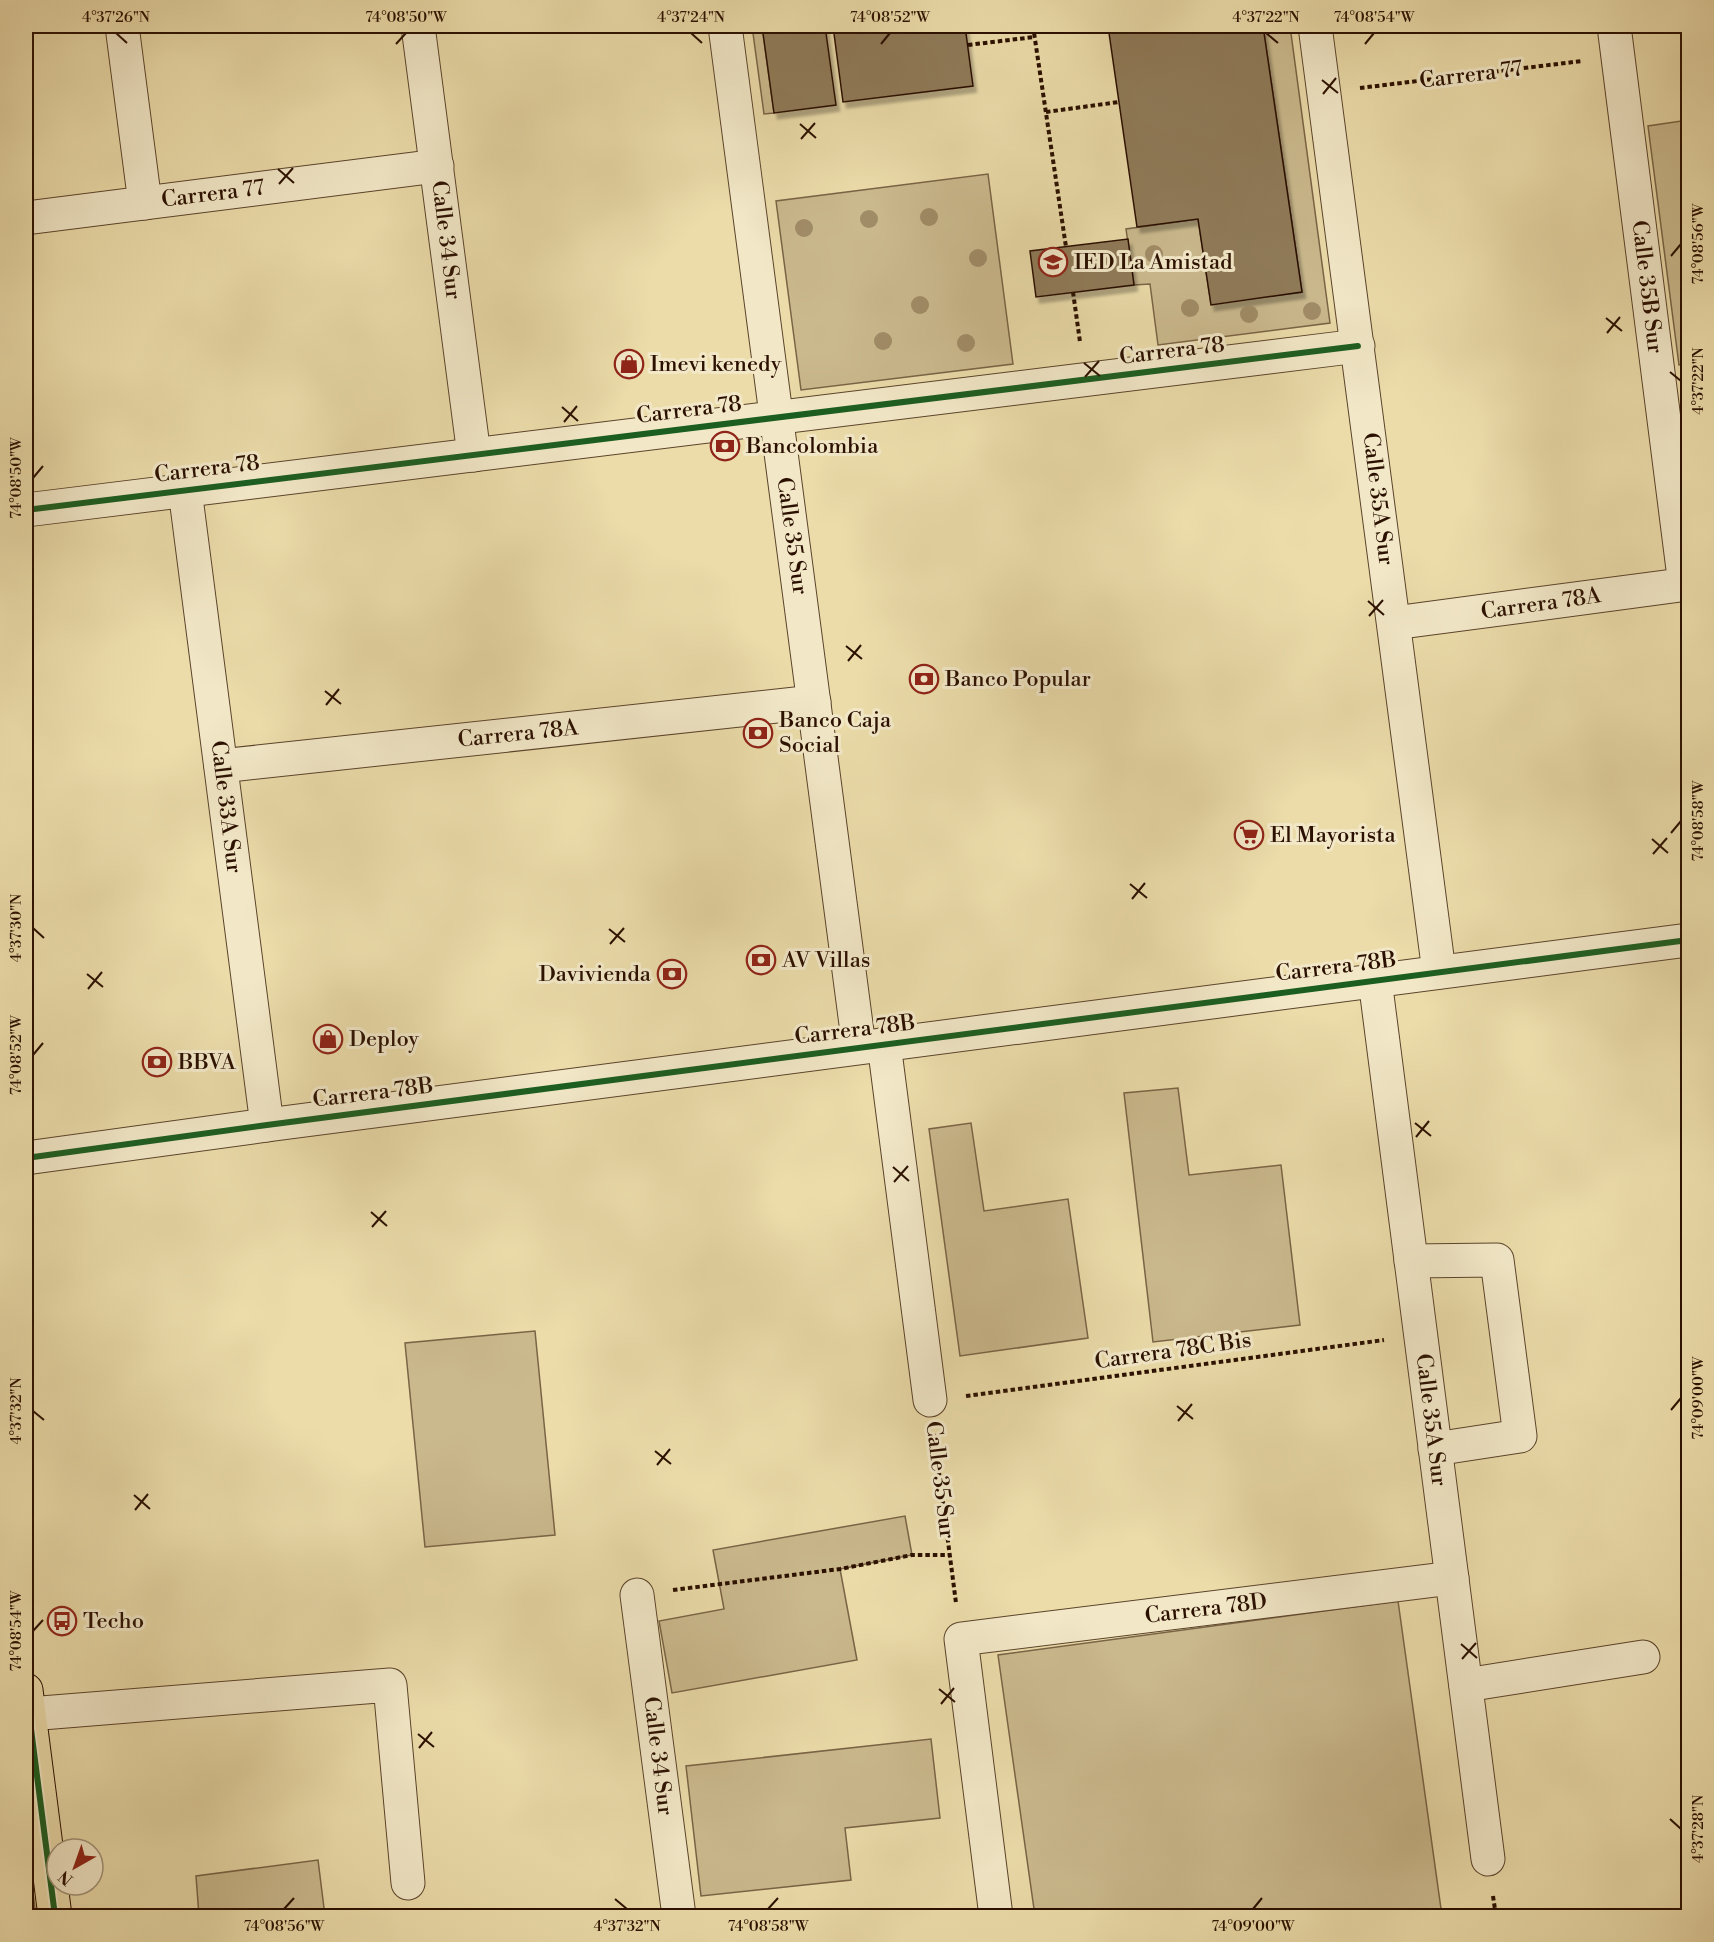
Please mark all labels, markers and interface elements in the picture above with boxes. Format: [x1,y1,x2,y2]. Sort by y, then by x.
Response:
text: 4°37'26"N [82,8,150,27]
text: 74°08'50"W [365,8,447,27]
text: 4°37'24"N [657,8,725,27]
text: 74°08'52"W [850,8,930,27]
text: 4°37'22"N [1232,8,1300,27]
text: 74°08'54"W [1334,8,1415,27]
street label: Carrera 77 [1418,55,1524,95]
street label: Carrera 77 [160,174,266,214]
street label: Calle 34 Sur [425,179,467,301]
text: 74°08'56"W [1689,203,1708,284]
street label: Calle 35B Sur [1625,219,1669,355]
school or university icon: IED La Amistad [1037,246,1069,278]
place label: IED La Amistad [1074,249,1233,276]
street label: Carrera 78 [1118,331,1226,371]
text: 4°37'22"N [1689,347,1708,415]
shop icon: Imevi kenedy [613,348,645,380]
place label: Imevi kenedy [650,351,782,378]
street label: Carrera 78 [635,390,743,430]
bank icon: Bancolombia [709,430,741,462]
street label: Calle 35A Sur [1356,431,1400,567]
place label: Bancolombia [745,433,879,460]
text: 74°08'50"W [7,437,26,519]
street label: Carrera 78 [153,449,261,489]
street label: Calle 35 Sur [770,476,814,596]
street label: Carrera 78A [1479,582,1604,626]
bank icon: Banco Popular [908,663,940,695]
place label: Banco Popular [944,666,1091,693]
place label: Banco Caja Social [778,707,892,759]
street label: Carrera 78A [456,714,580,754]
bank icon: Banco Caja Social [742,717,774,749]
street label: Calle 33A Sur [204,739,248,875]
text: 74°08'58"W [1689,780,1708,861]
supermarket icon: El Mayorista [1233,819,1265,851]
place label: El Mayorista [1270,822,1396,849]
text: 4°37'30"N [7,894,26,962]
bank icon: AV Villas [745,944,777,976]
street label: Carrera 78B [1274,946,1398,988]
place label: AV Villas [781,947,870,974]
bank icon: Davivienda [656,958,688,990]
place label: Davivienda [539,961,652,988]
street label: Carrera 78B [793,1009,917,1051]
text: 74°08'52"W [7,1015,26,1095]
shop icon: Deploy [312,1023,344,1055]
place label: Deploy [349,1026,419,1053]
bank icon: BBVA [141,1046,173,1078]
place label: BBVA [177,1049,237,1076]
street label: Carrera 78B [311,1072,435,1114]
street label: Carrera 78C Bis [1093,1327,1253,1375]
street label: Calle 35A Sur [1409,1352,1453,1488]
text: 74°09'00"W [1689,1356,1708,1439]
text: 4°37'32"N [7,1377,26,1445]
street label: Calle 35 Sur [919,1420,961,1540]
street label: Carrera 78D [1143,1588,1269,1630]
text: 74°08'54"W [7,1590,26,1671]
bus stop icon: Techo [46,1605,78,1637]
place label: Techo [83,1608,144,1635]
street label: Calle 34 Sur [637,1695,679,1817]
text: 4°37'28"N [1689,1795,1708,1863]
north arrow [45,1837,105,1897]
text: N [54,1866,77,1889]
text: 74°08'56"W [244,1917,325,1936]
text: 4°37'32"N [593,1917,661,1936]
text: 74°08'58"W [728,1917,809,1936]
text: 74°09'00"W [1212,1917,1295,1936]

